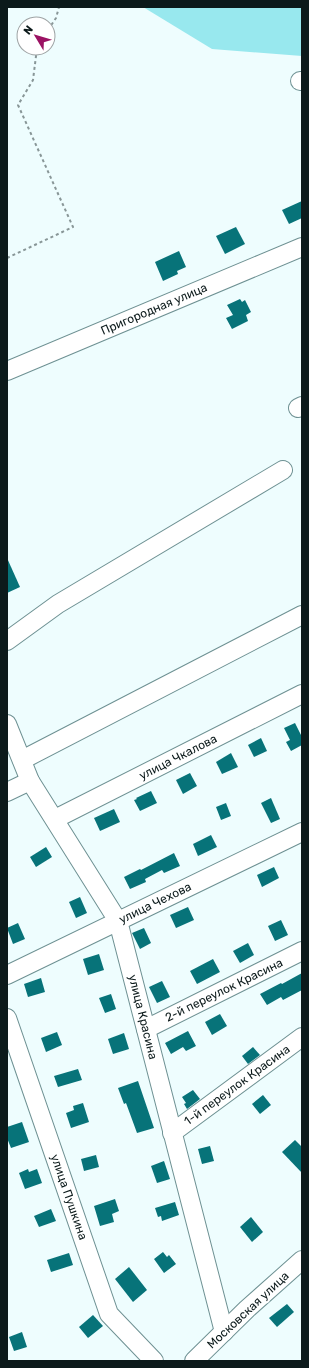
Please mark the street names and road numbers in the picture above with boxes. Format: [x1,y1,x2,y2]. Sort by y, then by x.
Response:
street label: Пригородная улица [99,280,209,338]
street label: улица Чкалова [137,731,219,783]
street label: улица Чехова [117,879,193,927]
street label: 2-й переулок Красина [163,955,285,1025]
street label: улица Красина [126,973,160,1061]
street label: 1-й переулок Красина [181,1042,293,1128]
street label: улица Пушкина [48,1152,90,1242]
street label: Московская улица [204,1269,292,1351]

